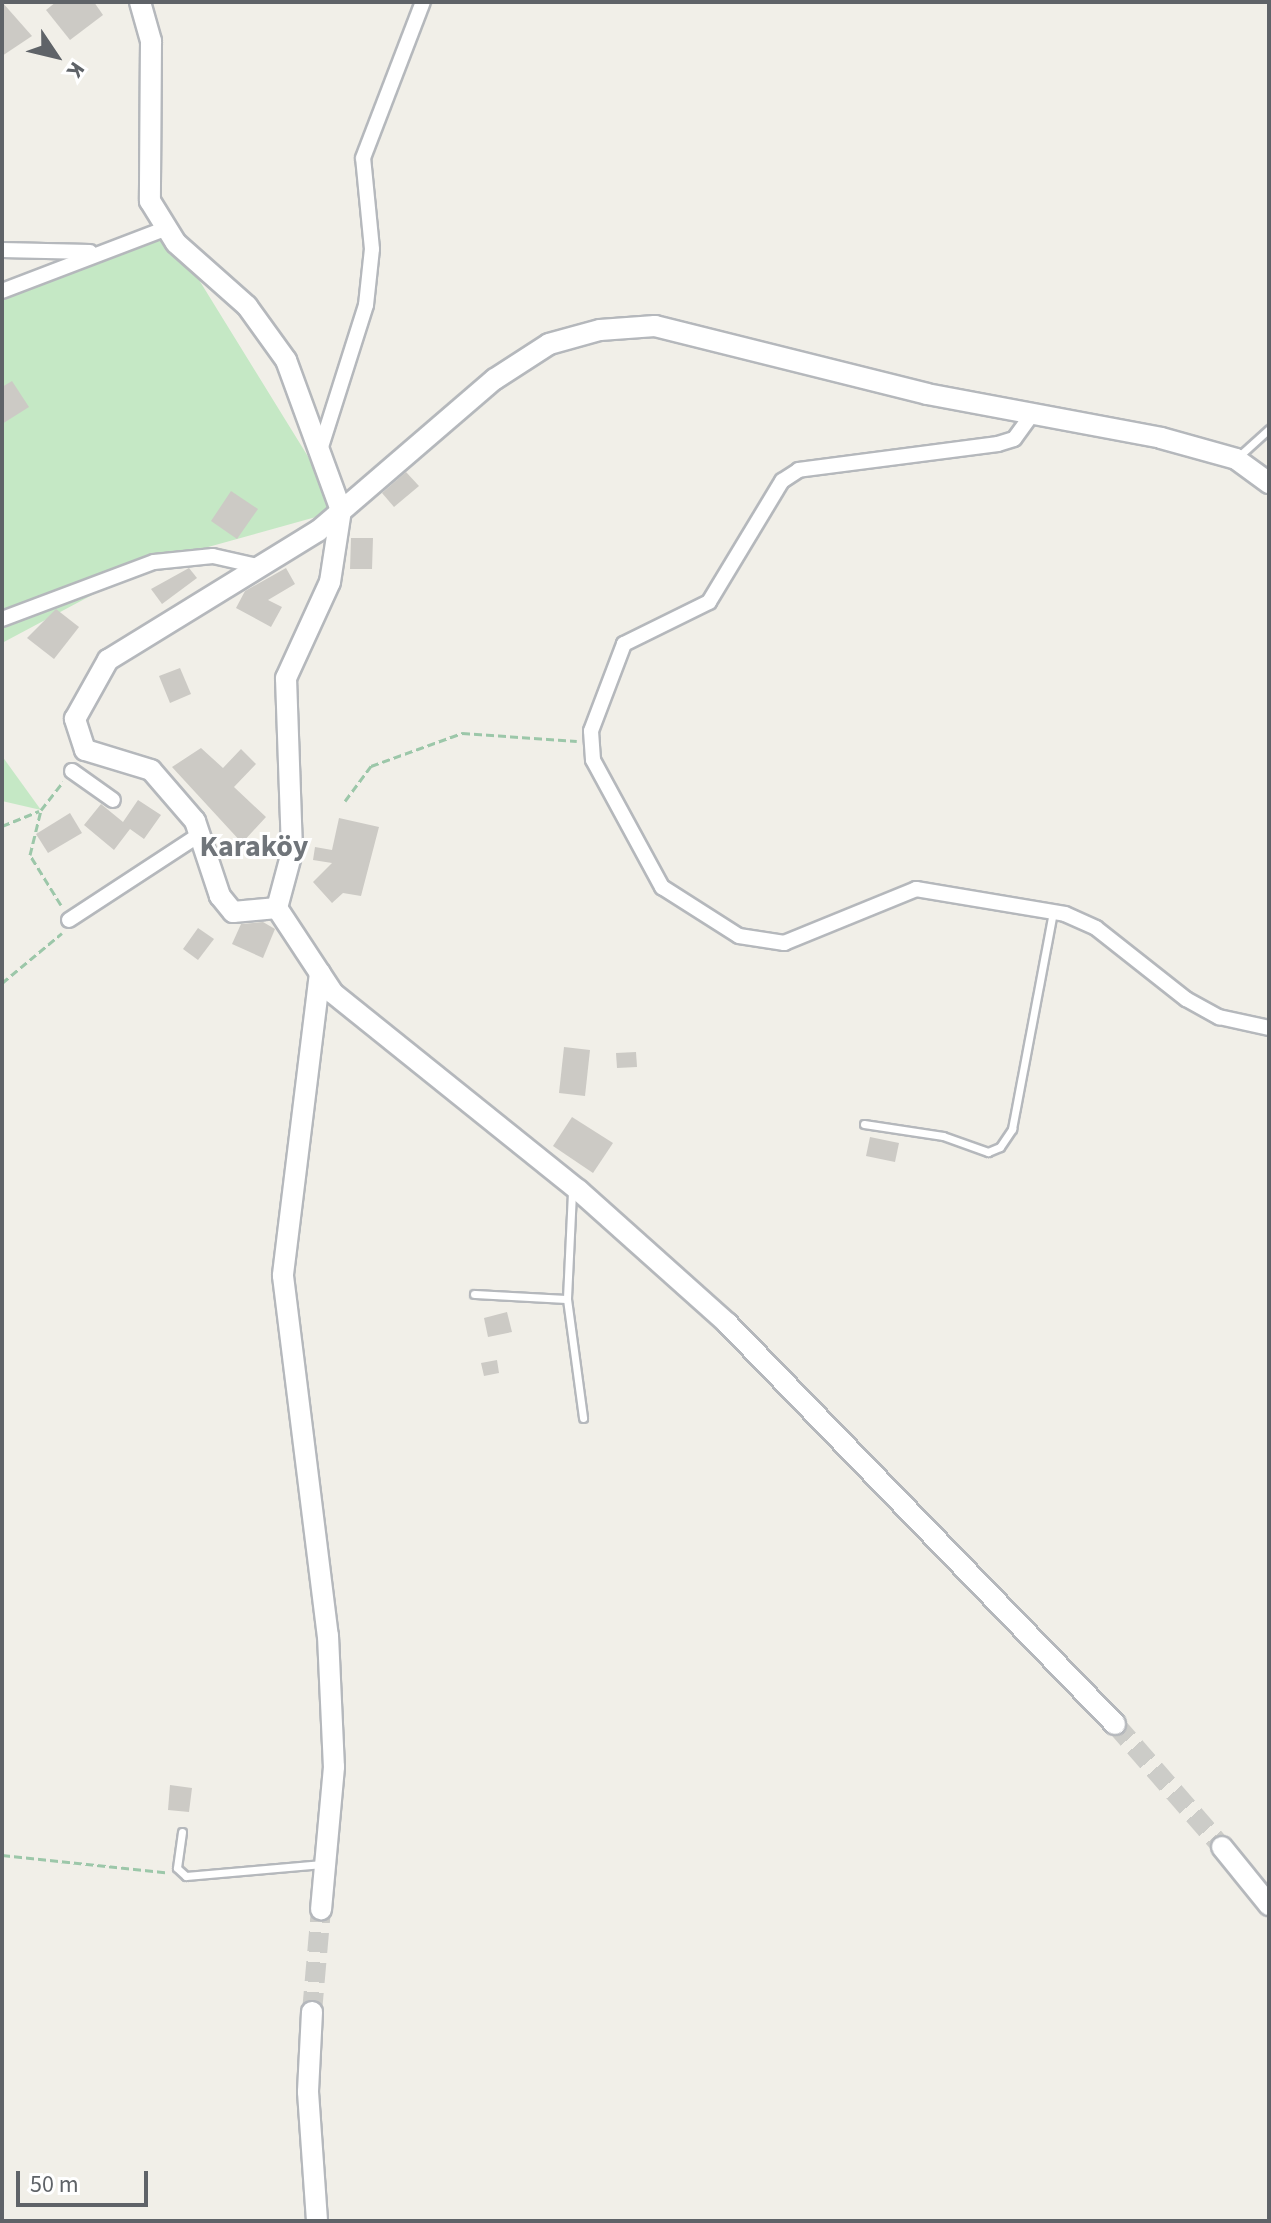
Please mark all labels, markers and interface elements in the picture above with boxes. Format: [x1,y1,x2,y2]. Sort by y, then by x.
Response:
north arrow [16,16,96,96]
text: K [59,55,93,84]
district label: Karaköy [200,829,308,865]
scale bar [20,2155,152,2205]
text: 50 m [30,2167,79,2202]

